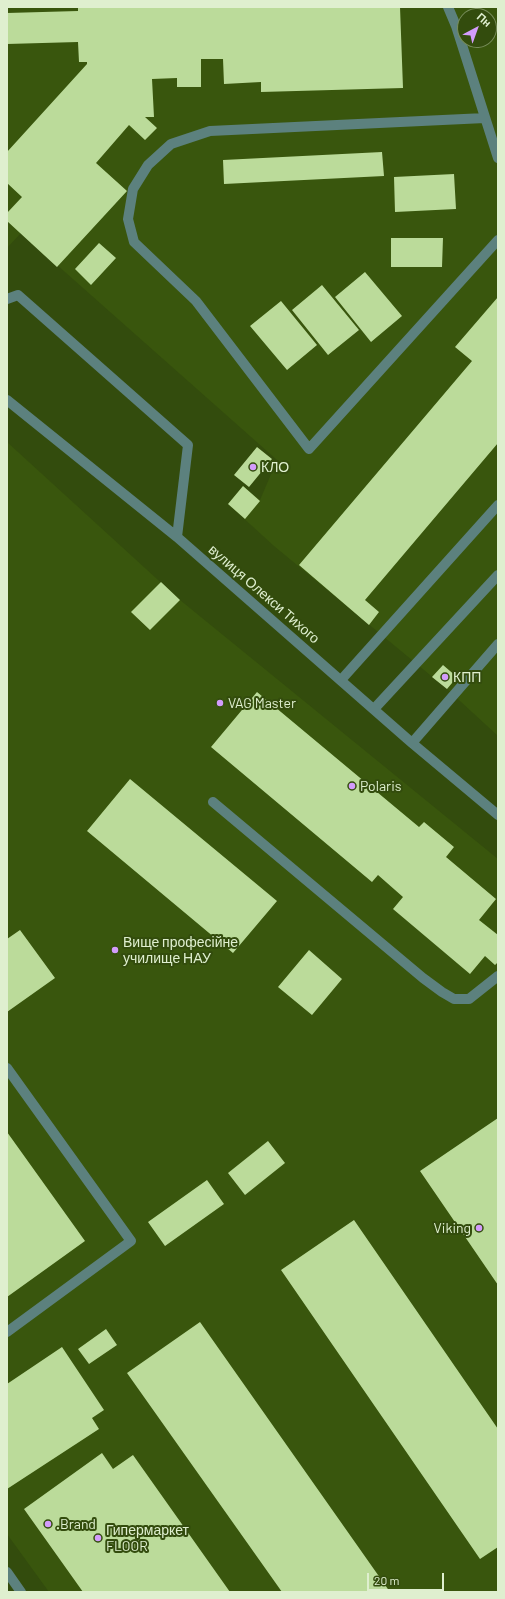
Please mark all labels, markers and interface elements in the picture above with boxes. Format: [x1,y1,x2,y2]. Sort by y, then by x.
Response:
north arrow [457,8,497,48]
text: Пн [475,10,494,29]
place label: КЛО [261,459,289,475]
marker: КЛО [248,462,258,472]
street label: вулиця Олекси Тихого [205,541,323,647]
place label: КПП [453,669,481,685]
marker: КПП [440,672,450,682]
place label: VAG Master [228,695,296,711]
marker: VAG Master [215,698,225,708]
place label: Polaris [360,778,401,794]
marker: Polaris [347,781,357,791]
place label: Вище професійне училище НАУ [123,934,238,966]
marker: Вище професійне училище НАУ [110,945,120,955]
place label: Viking [434,1220,471,1236]
marker: Viking [474,1223,484,1233]
place label: .Brand [56,1516,96,1532]
marker: .Brand [43,1519,53,1529]
place label: Гипермаркет FLOOR [106,1522,189,1554]
marker: Гипермаркет FLOOR [93,1533,103,1543]
scale bar [369,1565,446,1591]
text: 20 m [374,1573,400,1587]

